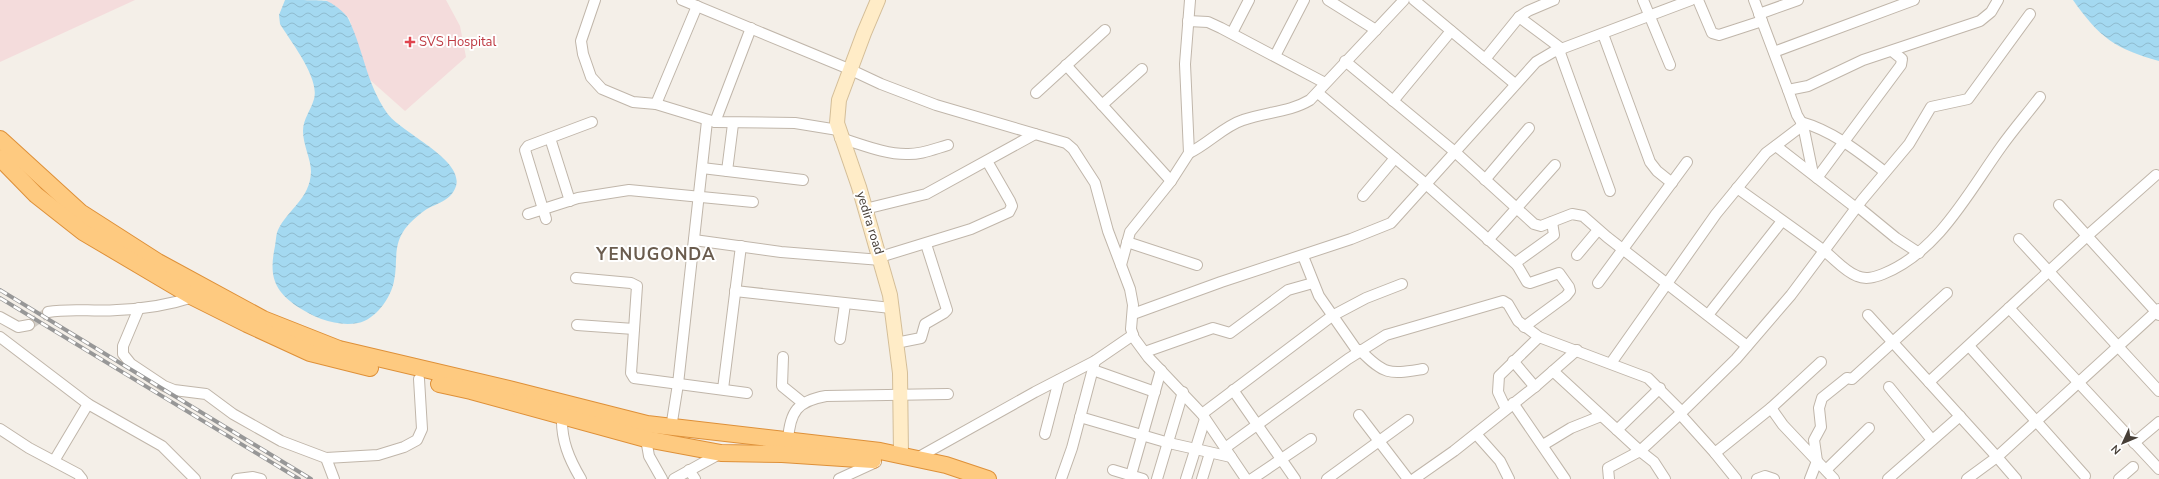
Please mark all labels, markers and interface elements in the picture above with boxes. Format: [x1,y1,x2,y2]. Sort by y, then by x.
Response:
place label: SVS Hospital [419,33,496,51]
marker: SVS Hospital [404,36,416,48]
street label: yedira road [852,189,888,257]
district label: YENUGONDA [595,243,716,266]
north arrow [2103,423,2143,463]
text: N [2108,441,2124,458]

